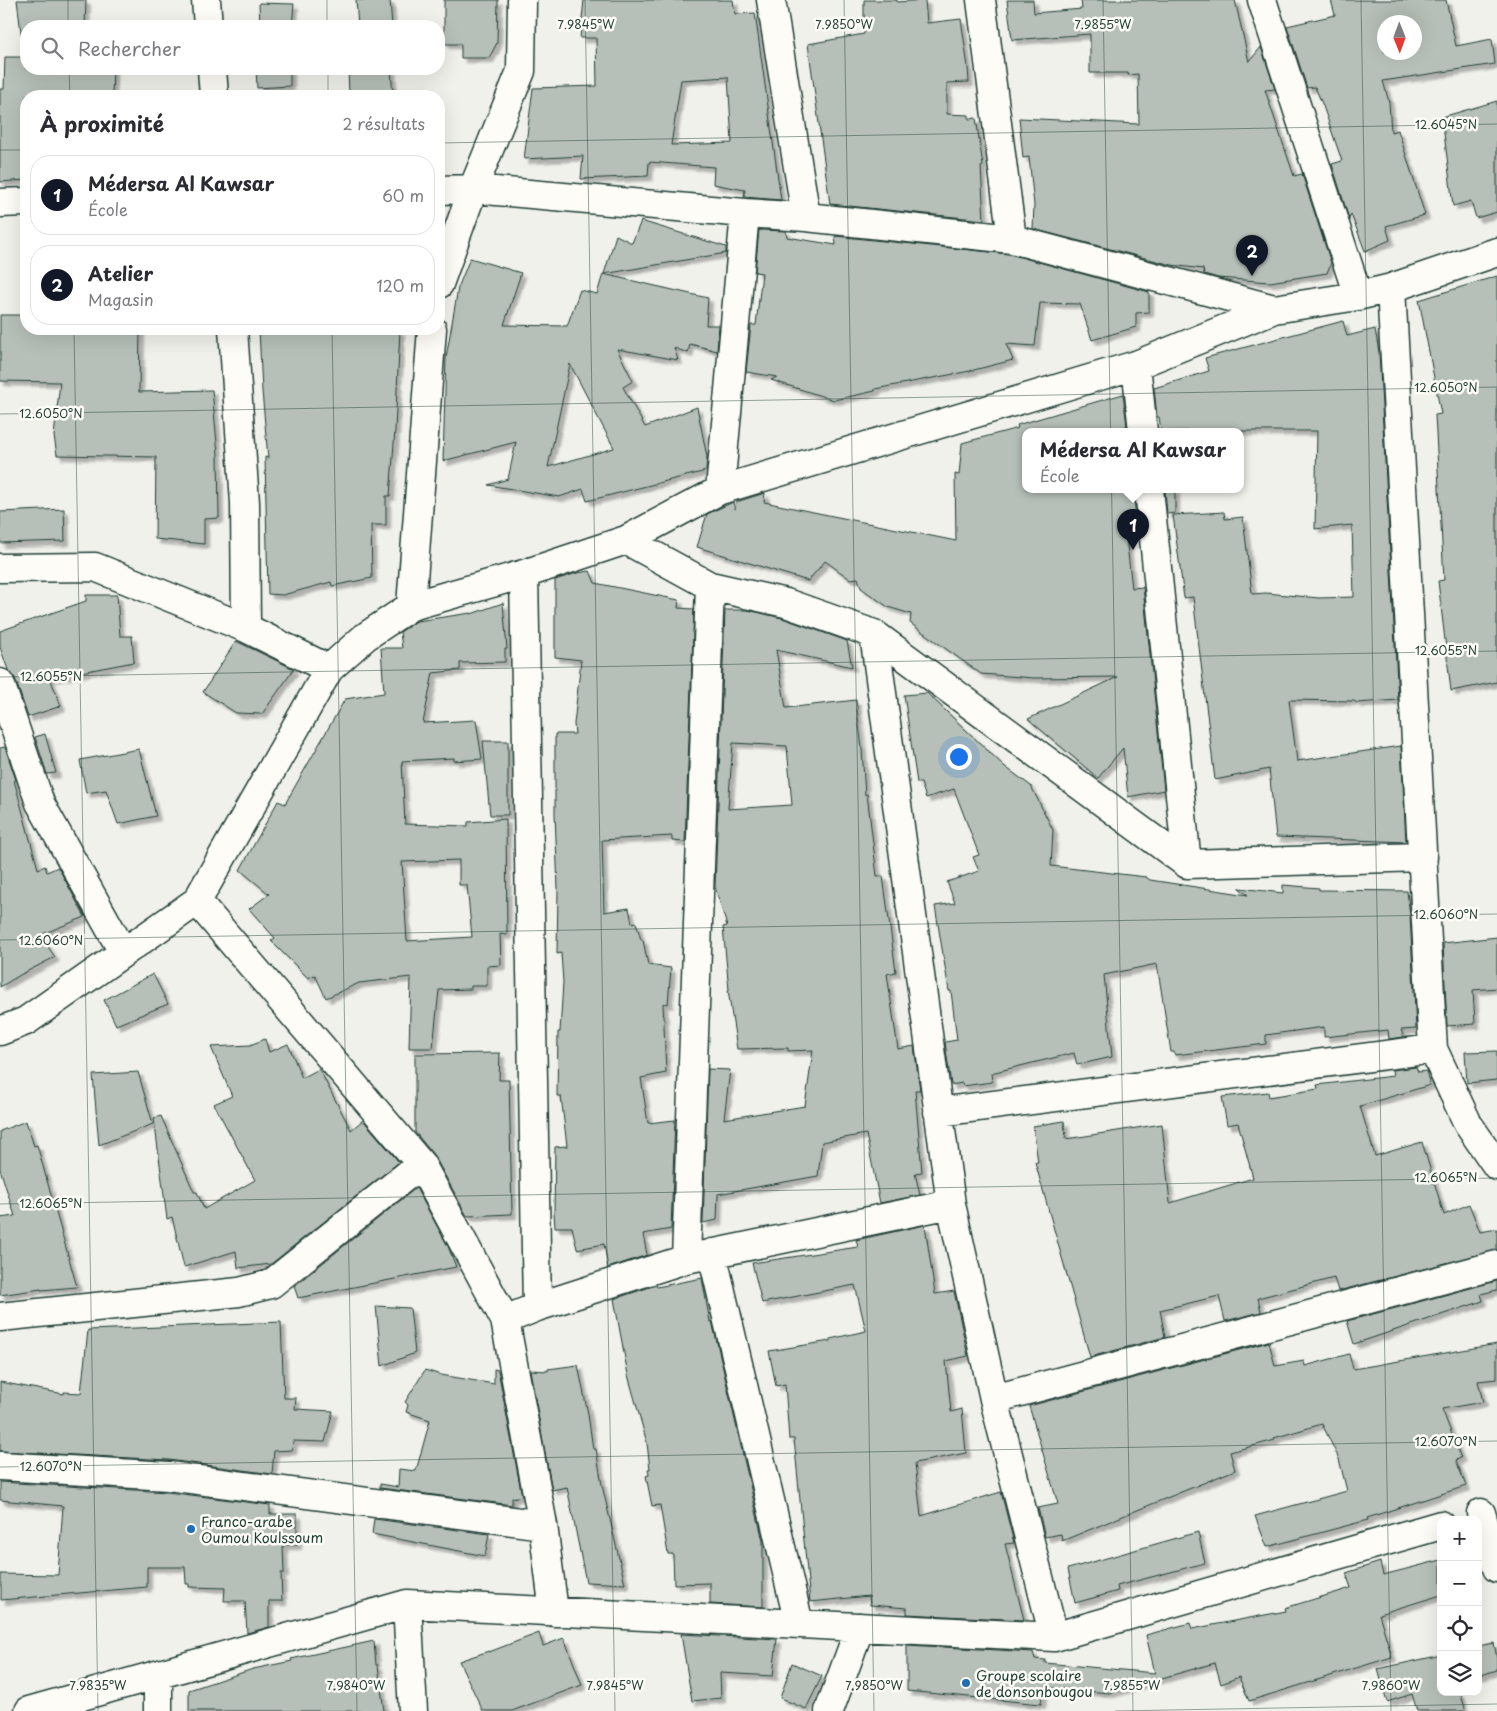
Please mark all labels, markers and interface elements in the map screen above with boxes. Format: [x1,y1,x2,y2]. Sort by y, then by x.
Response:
text: 7.9845°W [558,15,615,33]
text: 7.9850°W [815,15,874,33]
text: 7.9855°W [1075,15,1132,33]
north arrow [1377,15,1422,60]
search box [20,20,445,75]
icon: search [38,34,66,62]
text: Rechercher [78,34,181,62]
text: À proximité [40,107,164,139]
text: 2 résultats [342,111,425,135]
text: 12.6045°N [1415,115,1477,133]
text: Médersa Al Kawsar [88,169,274,197]
text: 1 [53,183,61,207]
text: 60 m [382,183,424,207]
text: École [88,197,128,221]
pin: 2 [1236,235,1268,276]
text: Atelier [88,259,153,287]
text: 2 [51,273,63,297]
text: 120 m [377,273,424,297]
text: Magasin [88,287,154,311]
text: 12.6050°N [1414,378,1478,396]
text: 12.6050°N [19,404,83,422]
popup [1022,428,1244,493]
text: Médersa Al Kawsar [1040,435,1226,463]
text: École [1040,463,1080,487]
pin: 1 [1117,509,1149,550]
text: 12.6055°N [1415,641,1477,659]
text: 12.6055°N [20,667,82,685]
your location [946,744,972,770]
text: 12.6060°N [1414,905,1478,923]
text: 12.6060°N [19,931,83,949]
text: 12.6065°N [1415,1168,1478,1186]
text: 12.6065°N [20,1194,83,1212]
text: 12.6070°N [1415,1432,1477,1450]
text: 12.6070°N [20,1457,82,1475]
place label: Franco-arabe Oumou Koulssoum [201,1511,323,1548]
map controls [1437,1516,1482,1696]
button: + [1437,1516,1482,1561]
marker: Franco-arabe Oumou Koulssoum [185,1523,197,1535]
button: − [1437,1561,1482,1606]
button: locate [1437,1606,1482,1651]
button: layers [1437,1651,1482,1696]
place label: Groupe scolaire de donsonbougou [976,1665,1093,1702]
text: 7.9835°W [70,1676,127,1694]
text: 7.9840°W [327,1676,386,1694]
text: 7.9845°W [587,1676,644,1694]
text: 7.9850°W [845,1676,904,1694]
text: 7.9855°W [1104,1676,1161,1694]
text: 7.9860°W [1362,1676,1421,1694]
marker: Groupe scolaire de donsonbougou [960,1677,972,1689]

